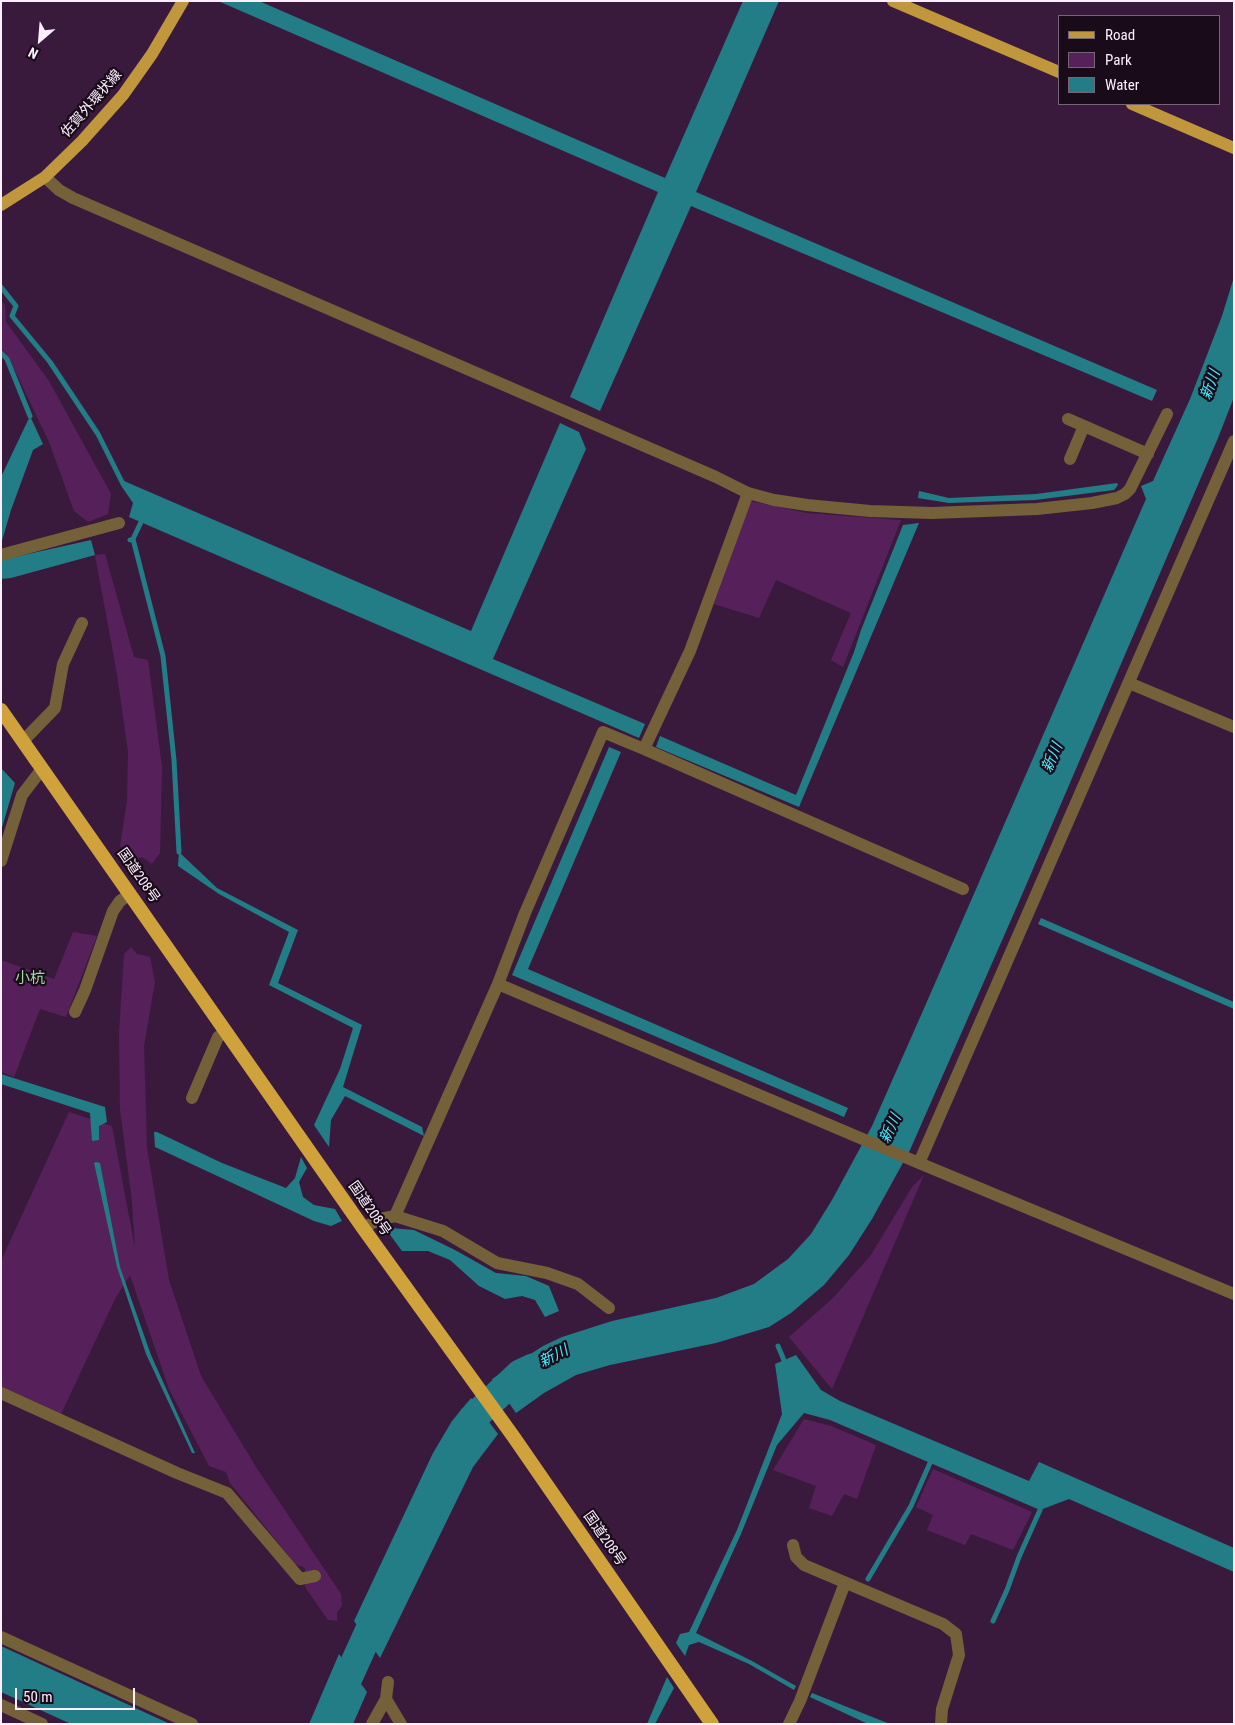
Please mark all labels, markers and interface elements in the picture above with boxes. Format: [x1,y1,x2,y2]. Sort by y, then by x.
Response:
north arrow [15,15,65,65]
legend [1058,15,1220,105]
text: Road [1105,26,1135,44]
text: N [26,44,41,62]
text: Park [1105,51,1132,69]
street label: 佐賀外環状線 [58,67,126,141]
text: Water [1105,76,1139,94]
water label: 新川 [1197,368,1225,402]
water label: 新川 [1039,741,1067,775]
street label: 国道208号 [113,845,163,907]
district label: 小杭 [15,970,45,988]
water label: 新川 [877,1112,905,1146]
street label: 国道208号 [344,1178,394,1240]
water label: 新川 [537,1342,571,1372]
street label: 国道208号 [579,1508,629,1570]
scale bar [18,1678,138,1710]
text: 50 m [23,1688,53,1706]

